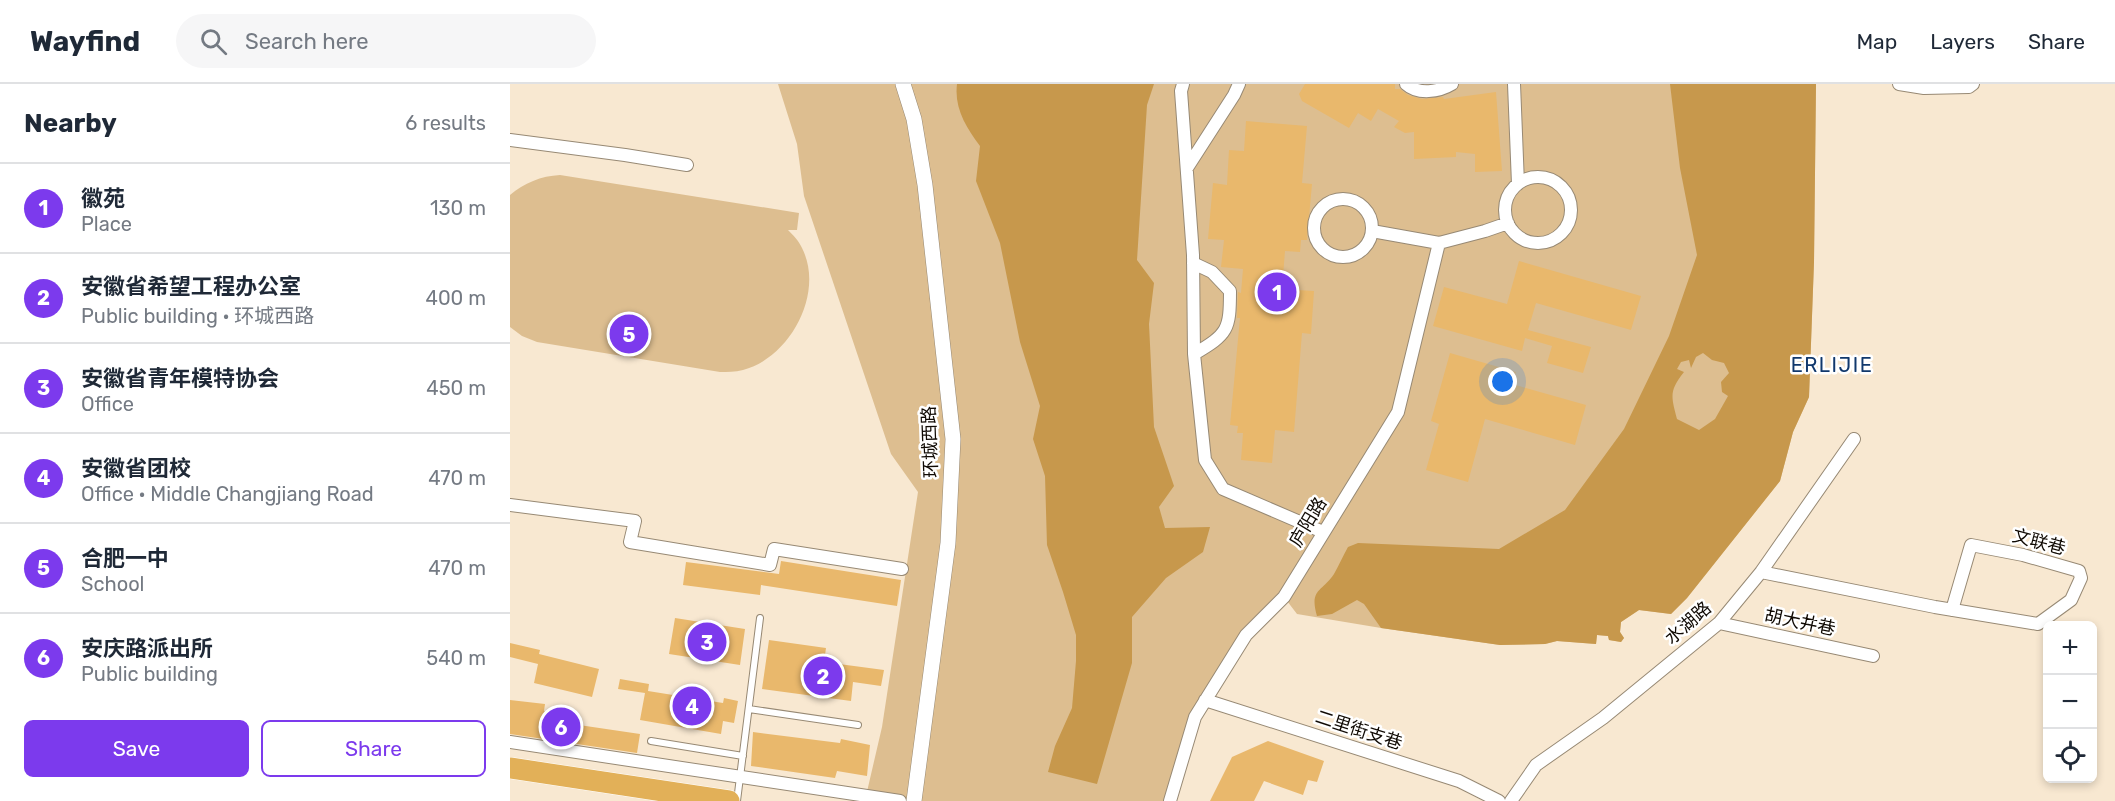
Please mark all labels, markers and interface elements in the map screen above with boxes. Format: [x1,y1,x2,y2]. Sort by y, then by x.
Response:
search box [176,14,596,68]
text: Wayfind [30,25,140,58]
icon: search [197,25,230,58]
text: Search here [245,28,369,55]
text: Map [1856,29,1897,54]
text: Layers [1930,29,1995,54]
text: Share [2028,29,2085,54]
text: Nearby [24,108,117,139]
text: 6 results [405,111,486,135]
text: 徽苑 [81,185,125,212]
text: 1 [39,196,48,220]
text: 130 m [430,196,486,220]
text: Place [81,212,132,236]
pin: 1 [1258,270,1296,314]
text: 安徽省希望工程办公室 [81,273,301,300]
text: 2 [37,286,50,310]
text: 400 m [426,286,486,310]
text: Public building · 环城西路 [81,304,314,328]
pin: 5 [610,312,648,356]
district label: ERLIJIE [1791,353,1873,377]
text: 安徽省青年模特协会 [81,365,279,392]
your location [1488,367,1517,396]
text: 3 [37,376,50,400]
text: 450 m [426,376,486,400]
text: Office [81,392,134,416]
street label: 环城西路 [918,406,942,478]
text: 安徽省团校 [81,455,191,482]
text: 4 [37,466,50,490]
text: 470 m [428,466,486,490]
text: Office · Middle Changjiang Road [81,482,374,506]
street label: 庐阳路 [1285,493,1331,551]
street label: 文联巷 [2010,524,2068,560]
text: 合肥一中 [81,545,169,572]
text: 5 [37,556,50,580]
text: 470 m [428,556,486,580]
text: School [81,572,144,596]
street label: 水湖路 [1660,597,1716,649]
street label: 胡大井巷 [1762,604,1838,640]
pin: 3 [688,620,726,664]
map controls [2043,621,2097,783]
button: + [2043,621,2097,675]
text: 安庆路派出所 [81,635,213,662]
text: 6 [37,646,50,670]
text: 540 m [426,646,486,670]
pin: 2 [804,654,842,698]
text: Public building [81,662,218,686]
button: − [2043,675,2097,729]
pin: 4 [672,684,711,728]
pin: 6 [542,704,580,750]
street label: 二里街支巷 [1313,706,1405,754]
button: Save [24,720,249,777]
button: Share [261,720,486,777]
button: locate [2043,729,2097,783]

